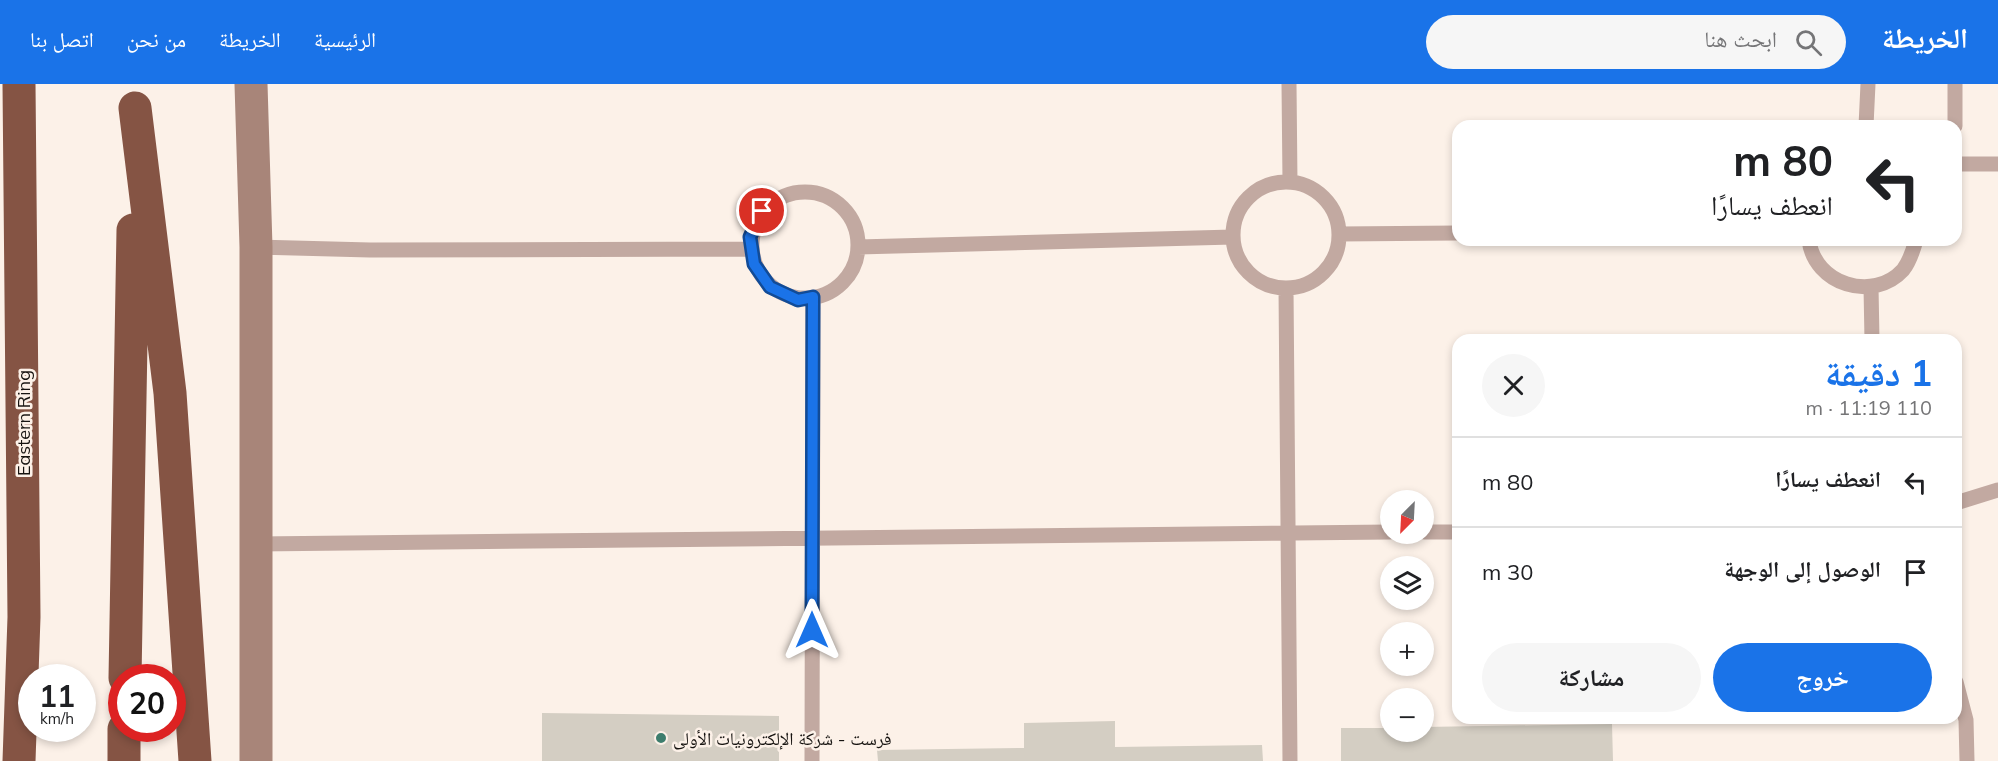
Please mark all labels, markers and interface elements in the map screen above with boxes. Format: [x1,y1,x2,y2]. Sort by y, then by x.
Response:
search box [1426,15,1846,69]
text: الخريطة [1882,20,1968,55]
text: ابحث هنا [1704,25,1777,53]
text: اتصل بنا [30,26,94,52]
text: من نحن [127,26,186,52]
text: الخريطة [219,26,281,52]
text: الرئيسية [314,26,376,52]
icon: search [1792,26,1825,59]
text: 80 m [1733,134,1833,187]
icon: left [1854,144,1932,222]
pin [736,185,787,236]
text: انعطف يسارًا [1711,188,1833,222]
icon: arrive [745,194,778,227]
text: 1 دقيقة [1825,350,1932,395]
button: close [1482,354,1545,417]
street label: Eastern Ring [12,370,35,476]
text: 110 m · 11:19 [1806,395,1932,420]
text: انعطف يسارًا [1775,465,1881,493]
icon: left [1899,466,1932,499]
text: 80 m [1482,468,1533,496]
north arrow [1380,490,1434,544]
map controls [1380,490,1434,742]
text: الوصول إلى الوجهة [1724,555,1881,583]
button: layers [1380,556,1434,610]
icon: arrive [1899,556,1932,589]
text: 30 m [1482,558,1533,586]
position arrow [780,598,844,662]
button: + [1380,622,1434,676]
button: مشاركة [1482,643,1701,712]
button: خروج [1713,643,1932,712]
speed limit sign: 20 [108,664,186,742]
text: 11 [39,677,75,715]
button: − [1380,688,1434,742]
text: km/h [40,709,74,728]
place label: فرست - شركة الإلكترونيات الأولى [673,727,892,750]
marker: فرست - شركة الإلكترونيات الأولى [654,731,668,745]

